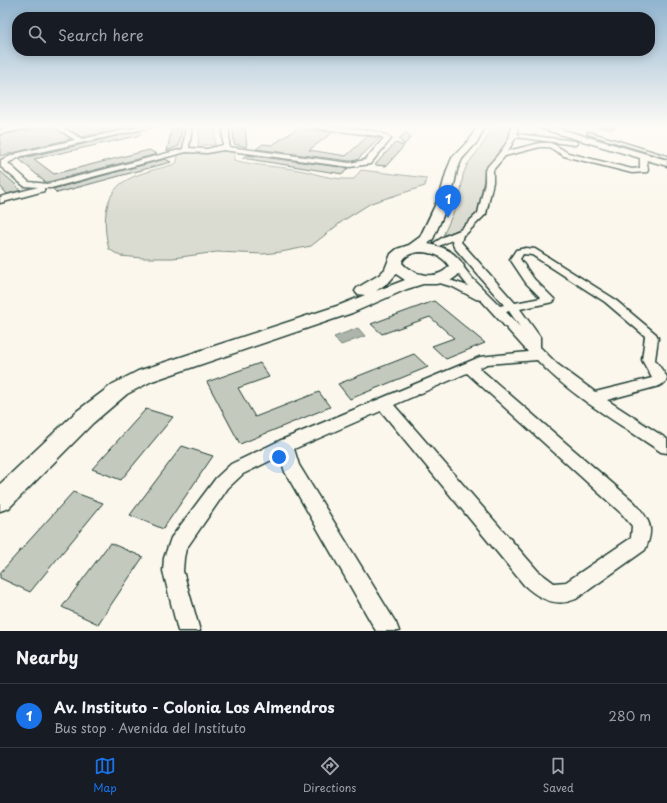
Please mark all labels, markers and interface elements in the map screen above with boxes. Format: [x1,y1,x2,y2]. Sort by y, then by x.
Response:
search box [12,12,655,56]
icon: search [26,23,48,45]
text: Search here [58,23,144,46]
pin: 1 [435,185,461,218]
your location [269,447,289,467]
text: Nearby [16,644,78,670]
text: Av. Instituto - Colonia Los Almendros [54,695,335,718]
text: 1 [26,706,32,725]
text: 280 m [609,706,651,725]
text: Bus stop · Avenida del Instituto [54,718,246,737]
tab: Map [93,755,117,796]
tab: Directions [303,755,356,796]
tab: Saved [543,755,574,796]

